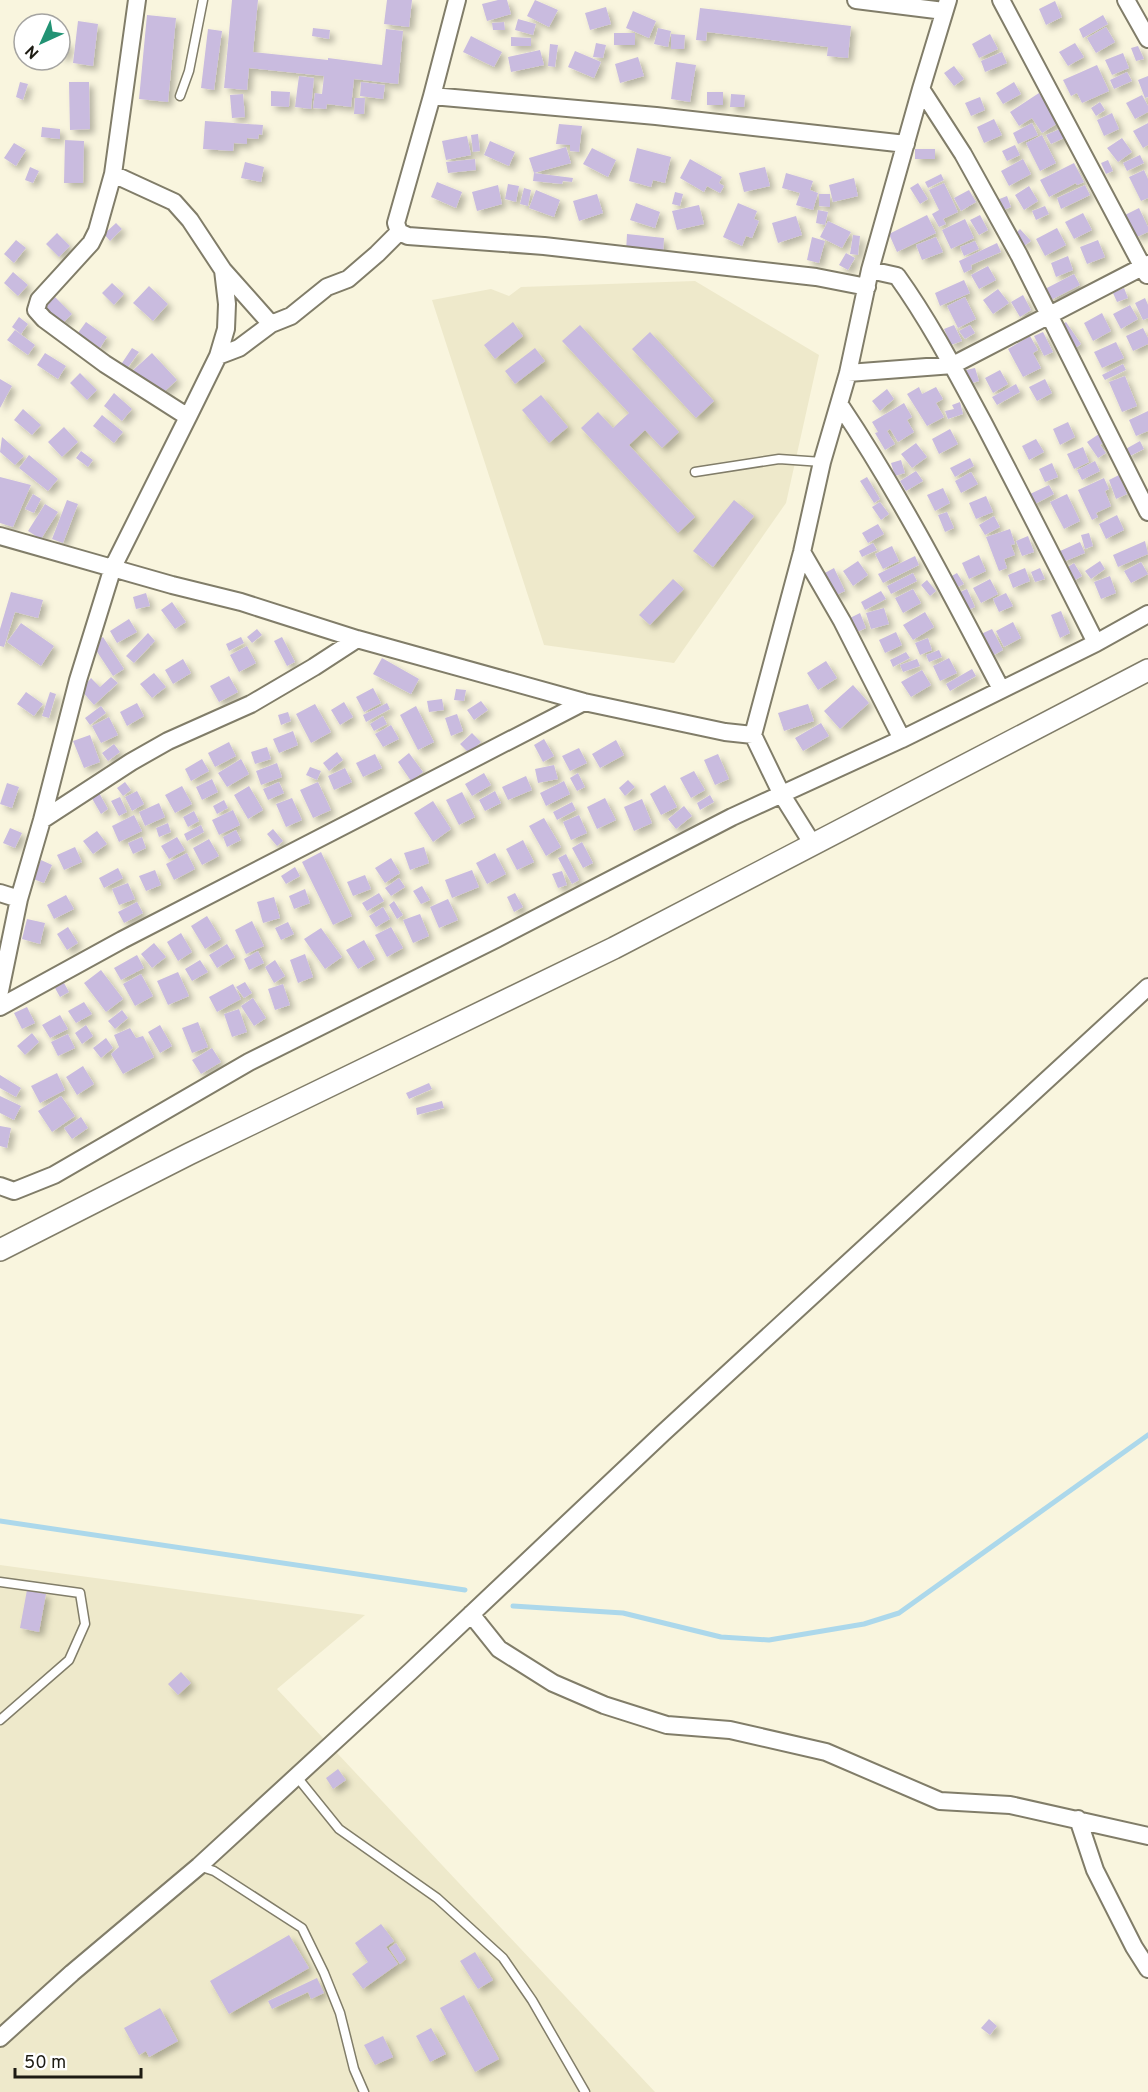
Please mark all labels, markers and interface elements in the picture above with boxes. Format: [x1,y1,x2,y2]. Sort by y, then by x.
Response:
north arrow [12,12,72,72]
text: N [22,40,44,62]
scale bar [15,2041,141,2079]
text: 50 m [24,2052,66,2075]

